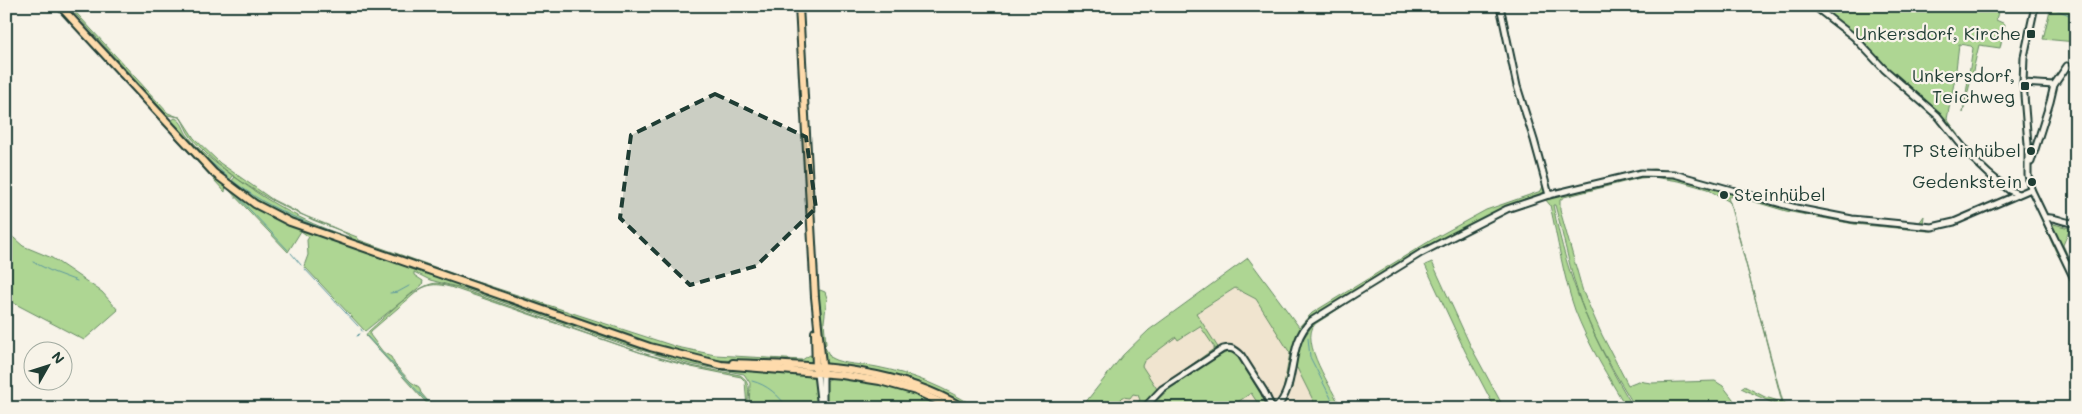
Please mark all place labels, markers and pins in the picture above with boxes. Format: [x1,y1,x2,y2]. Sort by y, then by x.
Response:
place label: Unkersdorf, Kirche [1855,21,2021,45]
marker: Unkersdorf, Kirche [2025,28,2037,40]
place label: Unkersdorf, Teichweg [1912,63,2015,108]
marker: Unkersdorf, Teichweg [2019,80,2031,92]
place label: TP Steinhübel [1902,138,2021,162]
marker: TP Steinhübel [2025,145,2037,157]
place label: Gedenkstein [1912,169,2022,193]
marker: Gedenkstein [2026,176,2038,188]
place label: Steinhübel [1734,182,1826,206]
marker: Steinhübel [1718,189,1730,201]

